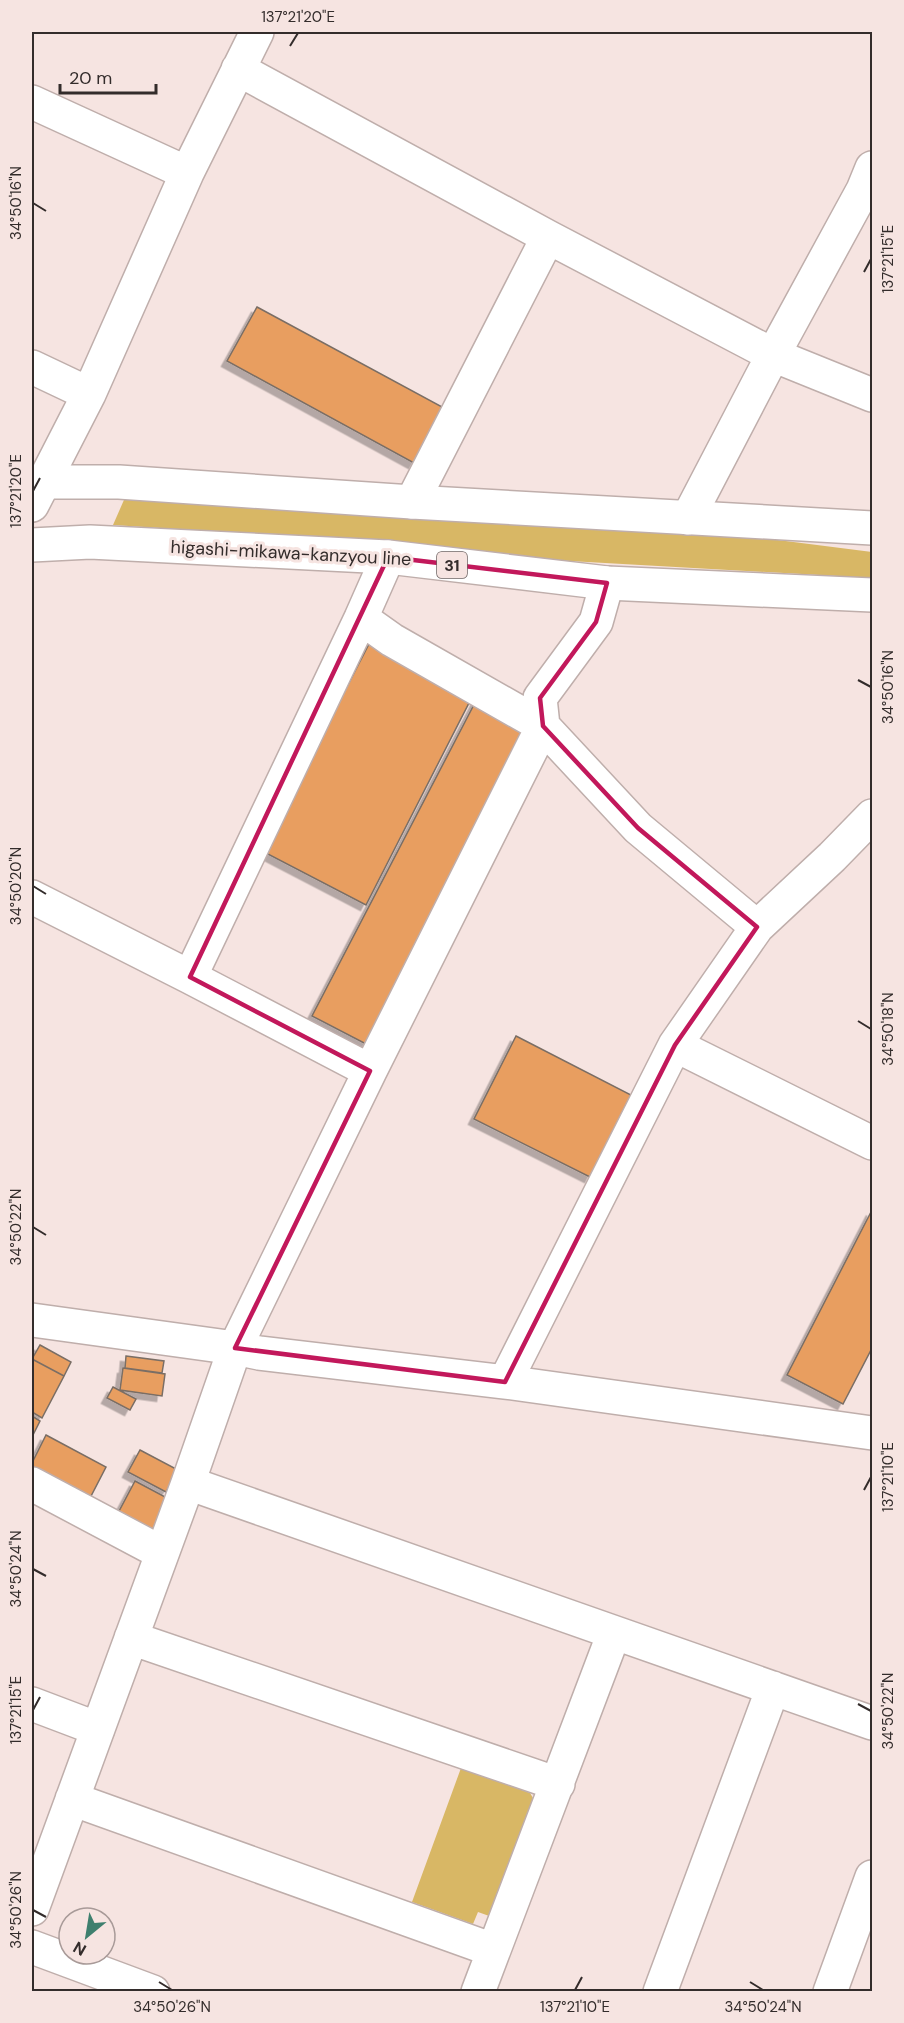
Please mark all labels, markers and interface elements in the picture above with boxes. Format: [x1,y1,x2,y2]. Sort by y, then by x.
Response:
text: 137°21'20"E [261,7,335,27]
scale bar [60,57,156,95]
text: 20 m [69,66,112,90]
text: 34°50'16"N [6,166,26,240]
text: 137°21'15"E [878,225,898,293]
text: 137°21'20"E [6,454,26,528]
street label: higashi-mikawa-kanzyou line [170,535,412,571]
road number: 31 [437,552,467,578]
text: 34°50'16"N [878,650,898,724]
text: 34°50'20"N [6,847,26,925]
text: 34°50'18"N [878,992,898,1066]
text: 34°50'22"N [6,1189,26,1265]
text: 137°21'10"E [878,1442,898,1512]
text: 34°50'24"N [6,1530,26,1608]
text: 34°50'22"N [878,1673,898,1749]
text: 137°21'15"E [6,1676,26,1744]
text: 34°50'26"N [6,1871,26,1949]
north arrow [57,1906,117,1966]
text: N [69,1937,90,1961]
text: 34°50'26"N [133,1997,211,2017]
text: 137°21'10"E [540,1997,610,2017]
text: 34°50'24"N [724,1997,802,2017]

